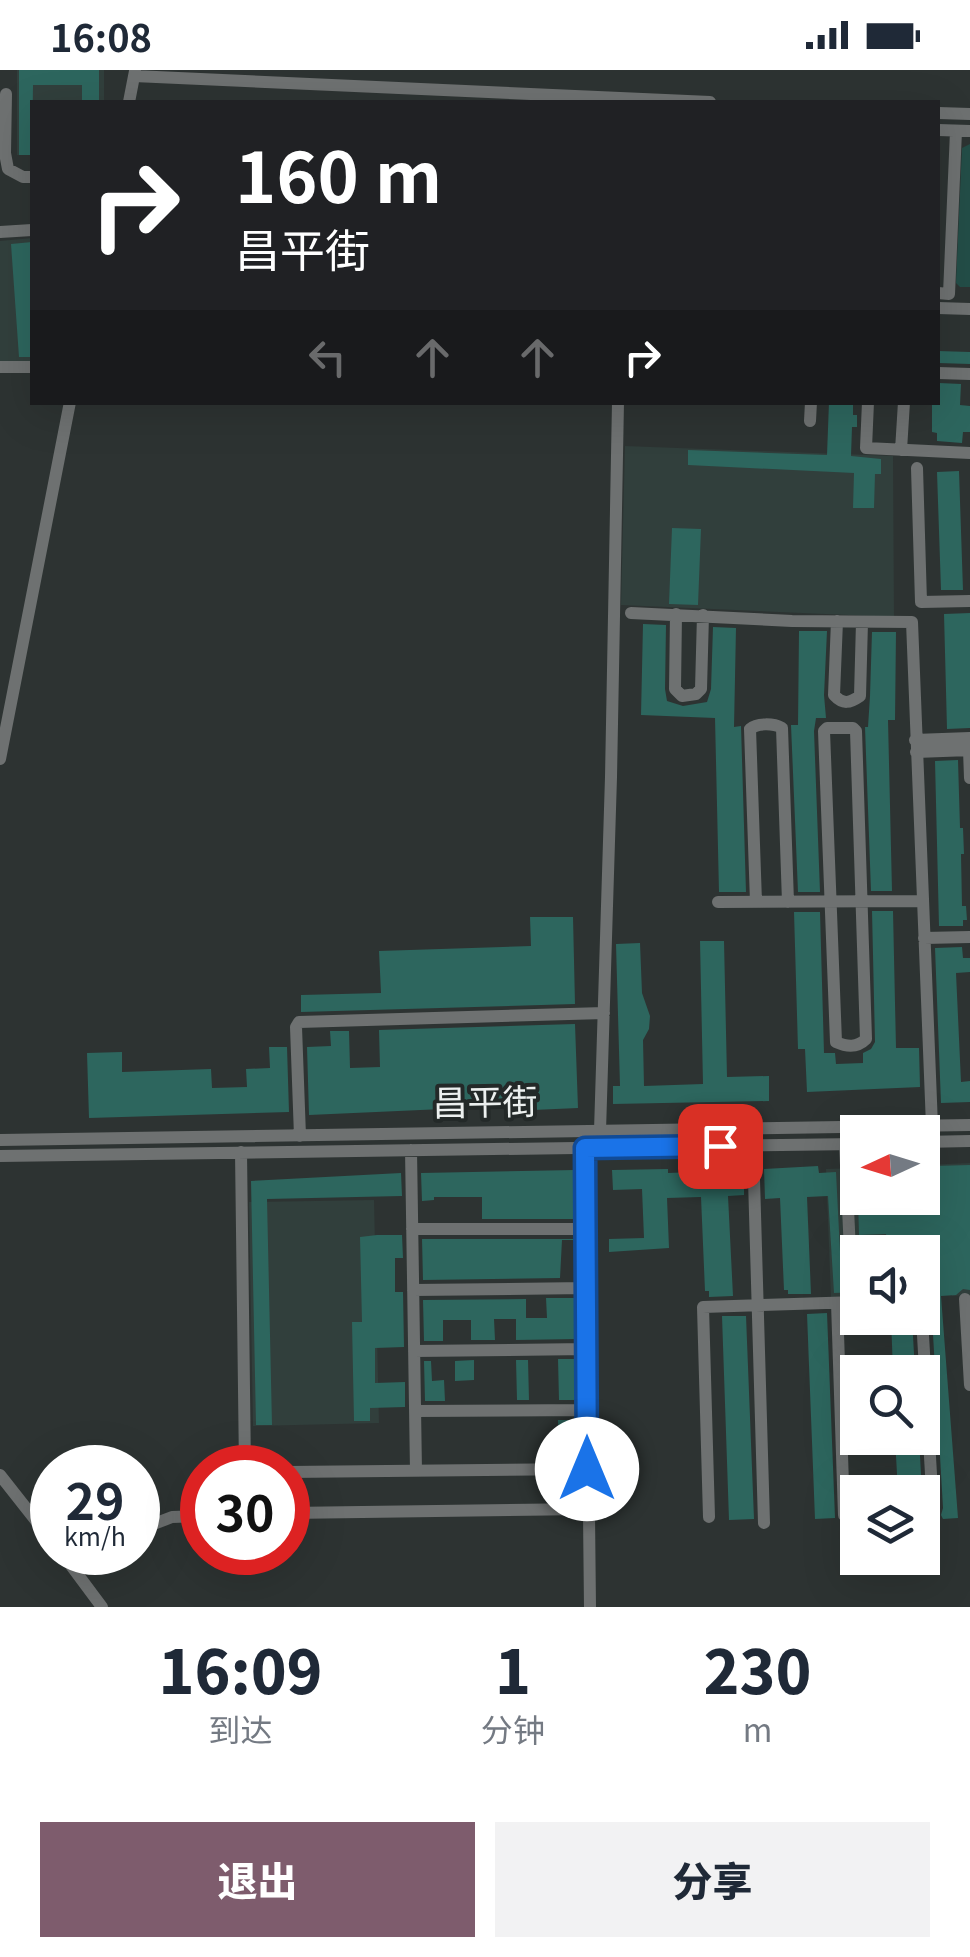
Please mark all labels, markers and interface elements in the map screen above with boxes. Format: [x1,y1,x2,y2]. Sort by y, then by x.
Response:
text: 16:08 [50,8,152,63]
text: 160 m [235,122,442,223]
icon: right [70,140,200,270]
text: 昌平街 [235,215,370,280]
icon: left [300,330,355,385]
icon: ahead [405,330,460,385]
icon: ahead [510,330,565,385]
icon: right [615,330,670,385]
street label: 昌平街 [432,1073,538,1126]
pin [678,1104,763,1189]
north arrow [840,1115,940,1215]
map controls [840,1115,940,1575]
icon: arrive [693,1119,748,1174]
button: sound [840,1235,940,1335]
button: search [840,1355,940,1455]
position arrow [535,1417,639,1521]
speed limit sign: 30 [180,1445,310,1575]
text: 29 [66,1462,125,1534]
button: layers [840,1475,940,1575]
text: km/h [64,1517,126,1553]
text: 16:09 [159,1624,323,1711]
text: 1 [495,1624,531,1711]
text: 230 [704,1624,811,1711]
text: 到达 [209,1705,273,1751]
text: 分钟 [481,1705,545,1751]
text: m [743,1705,772,1751]
button: 退出 [40,1822,475,1937]
button: 分享 [495,1822,930,1937]

